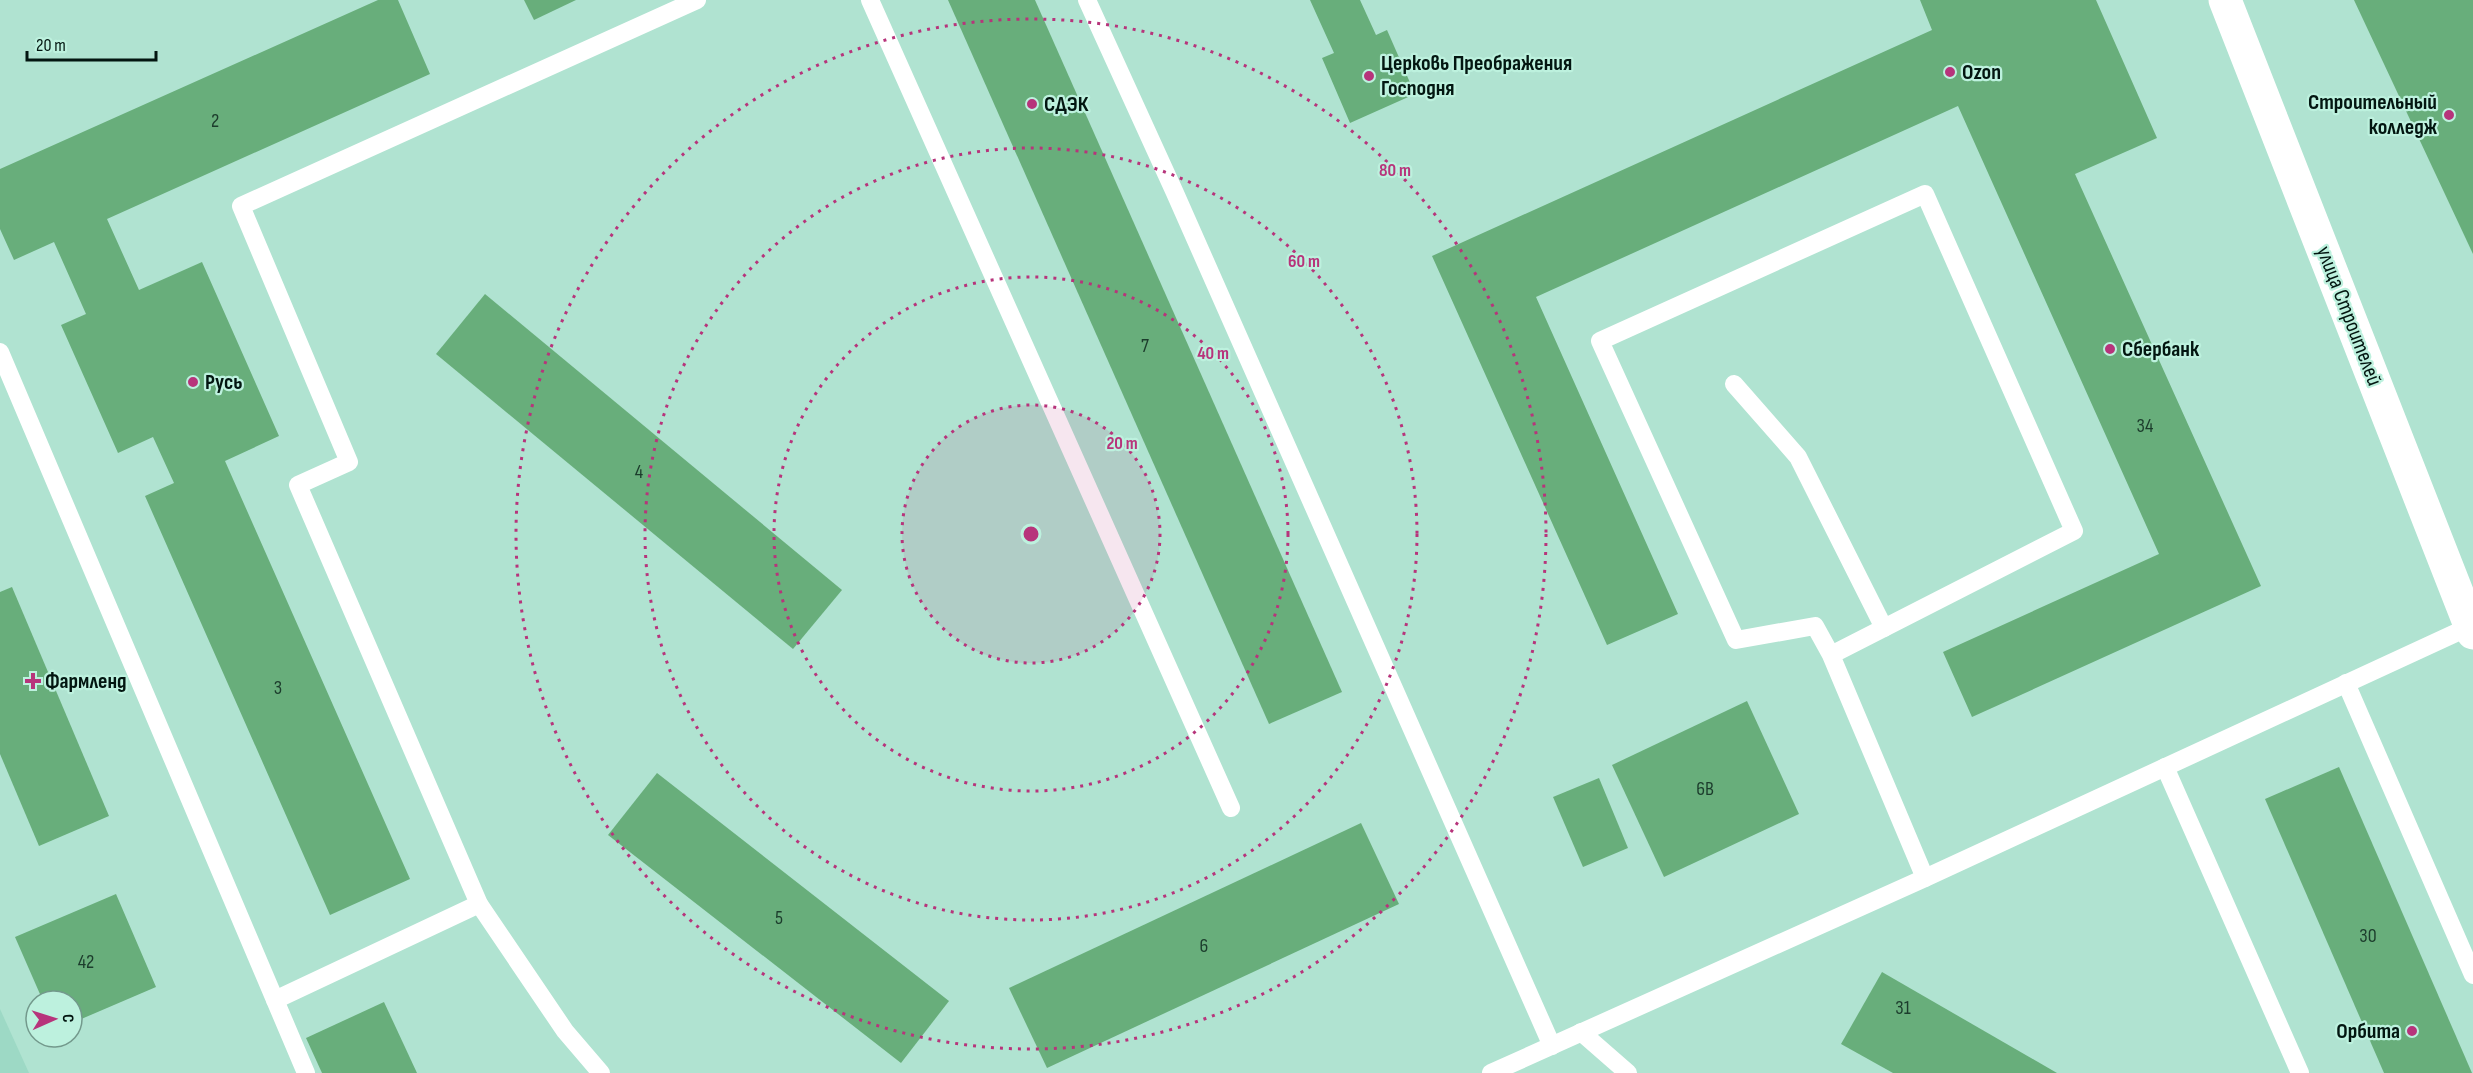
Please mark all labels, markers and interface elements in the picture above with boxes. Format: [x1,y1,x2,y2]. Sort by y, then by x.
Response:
scale bar [27,24,156,62]
text: 20 m [36,35,66,56]
place label: Церковь Преображения Господня [1381,50,1572,102]
place label: Ozon [1962,59,2001,86]
marker: Ozon [1943,65,1957,79]
marker: Церковь Преображения Господня [1362,69,1376,83]
place label: Строительный колледж [2308,89,2438,141]
place label: СДЭК [1044,91,1089,118]
marker: СДЭК [1025,97,1039,111]
marker: Строительный колледж [2442,108,2456,122]
house number: 2 [211,109,219,133]
text: 80 m [1379,160,1411,181]
street label: улица Строителей [2310,242,2388,390]
text: 60 m [1288,251,1320,272]
house number: 7 [1141,334,1149,358]
place label: Сбербанк [2122,336,2200,363]
marker: Сбербанк [2103,342,2117,356]
text: 40 m [1197,343,1229,364]
place label: Русь [205,369,242,396]
marker: Русь [186,375,200,389]
house number: 34 [2137,414,2153,438]
text: 20 m [1106,433,1138,454]
house number: 4 [635,460,643,484]
centre of rings [1021,524,1041,544]
place label: Фармленд [45,668,127,695]
marker: Фармленд [26,674,40,688]
house number: 3 [274,676,282,700]
house number: 6В [1696,777,1714,801]
house number: 5 [775,906,783,930]
house number: 30 [2359,924,2377,948]
house number: 6 [1200,934,1208,958]
house number: 42 [78,950,94,974]
north arrow [24,989,84,1049]
house number: 31 [1895,996,1911,1020]
text: С [58,1014,77,1023]
place label: Орбита [2336,1018,2400,1045]
marker: Орбита [2405,1024,2419,1038]

